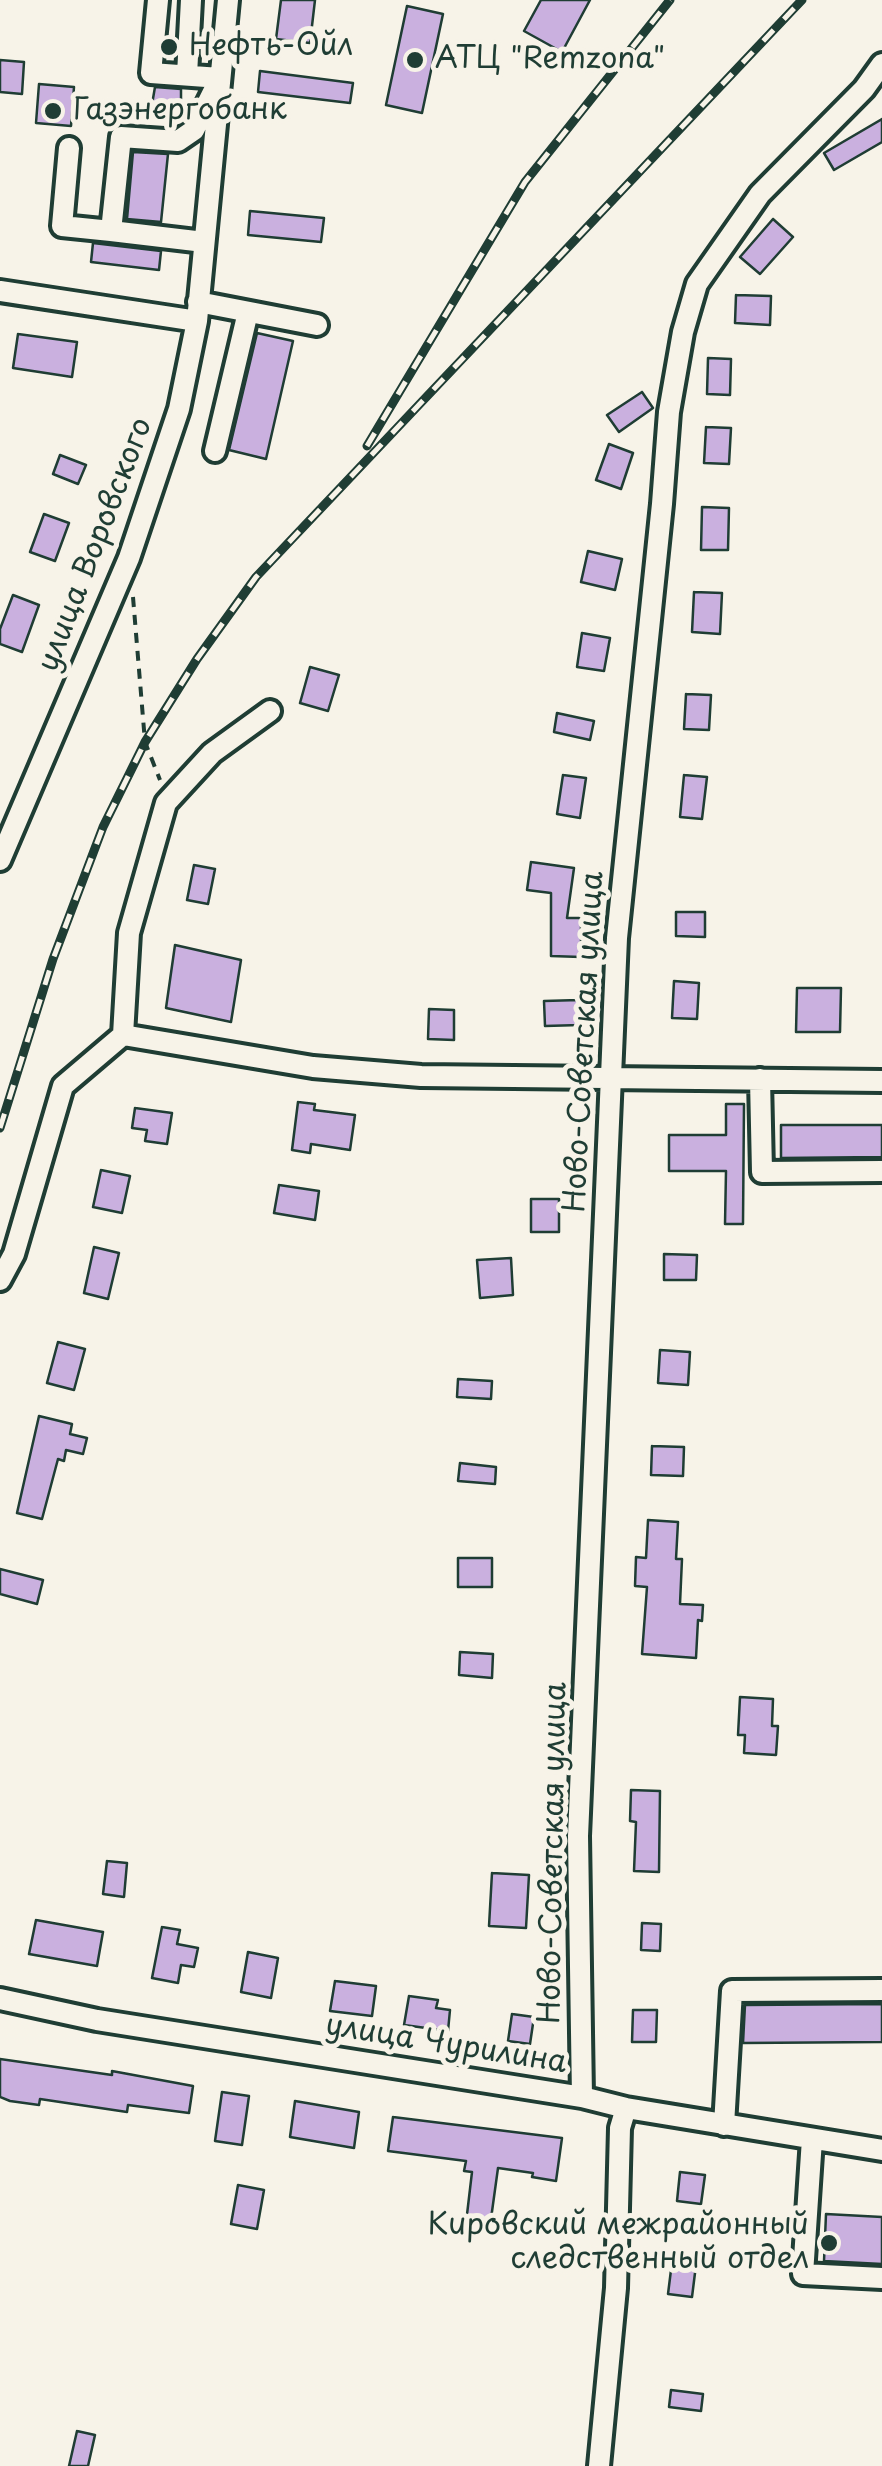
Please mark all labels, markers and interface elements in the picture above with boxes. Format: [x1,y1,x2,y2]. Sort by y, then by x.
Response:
place label: Нефть-Ойл [189,29,353,65]
marker: Нефть-Ойл [158,36,180,58]
place label: АТЦ "Remzona" [435,42,665,78]
marker: АТЦ "Remzona" [404,49,426,71]
place label: Газэнергобанк [73,93,287,129]
marker: Газэнергобанк [42,100,64,122]
street label: улица Воровского [31,413,161,677]
street label: Ново-Советская улица [558,870,612,1214]
street label: Ново-Советская улица [533,1682,575,2024]
street label: улица Чурилина [323,2008,569,2082]
place label: Кировский межрайонный следственный отдел [428,2208,809,2278]
marker: Кировский межрайонный следственный отдел [818,2232,840,2254]

